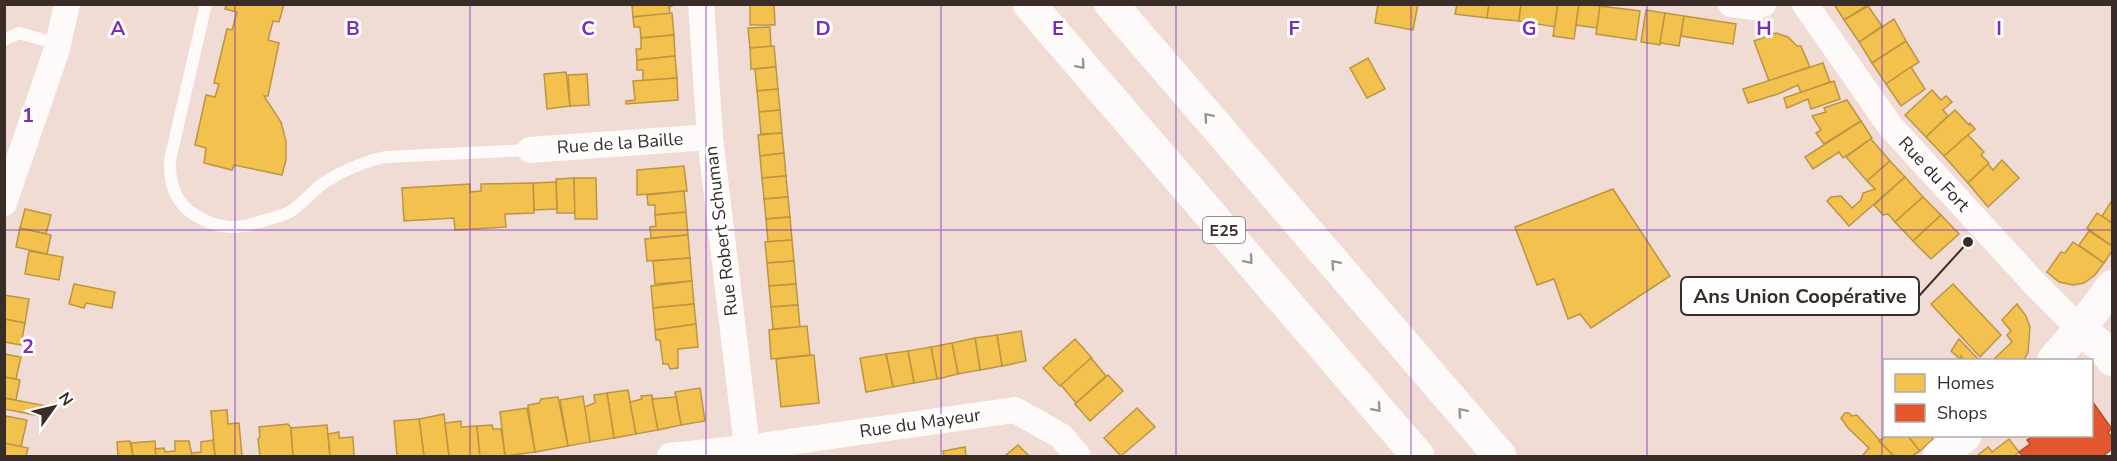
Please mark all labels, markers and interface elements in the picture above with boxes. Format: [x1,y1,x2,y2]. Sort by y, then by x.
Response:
text: A [111,15,126,42]
text: B [346,15,360,42]
text: C [581,15,595,42]
text: D [815,15,831,42]
text: E [1052,15,1064,42]
text: F [1288,15,1300,42]
text: G [1522,15,1536,42]
text: H [1756,15,1772,42]
text: I [1996,15,2002,42]
one-way arrow [1074,58,1085,69]
text: 1 [22,102,34,129]
one-way arrow [1204,113,1215,124]
street label: Rue de la Baille [556,127,684,159]
street label: Rue du Fort [1893,131,1975,217]
street label: Rue Robert Schuman [699,145,743,317]
road number: E25 [1203,217,1245,243]
one-way arrow [1242,253,1253,264]
one-way arrow [1331,260,1342,271]
callout: Ans Union Coopérative [1681,277,1919,315]
text: Ans Union Coopérative [1693,283,1907,310]
text: 2 [22,333,34,360]
legend [1883,359,2093,437]
text: Homes [1937,371,1994,395]
north arrow [24,377,84,437]
text: N [53,388,78,410]
one-way arrow [1369,401,1380,412]
text: Shops [1937,401,1987,425]
street label: Rue du Mayeur [858,403,982,443]
one-way arrow [1458,408,1469,419]

